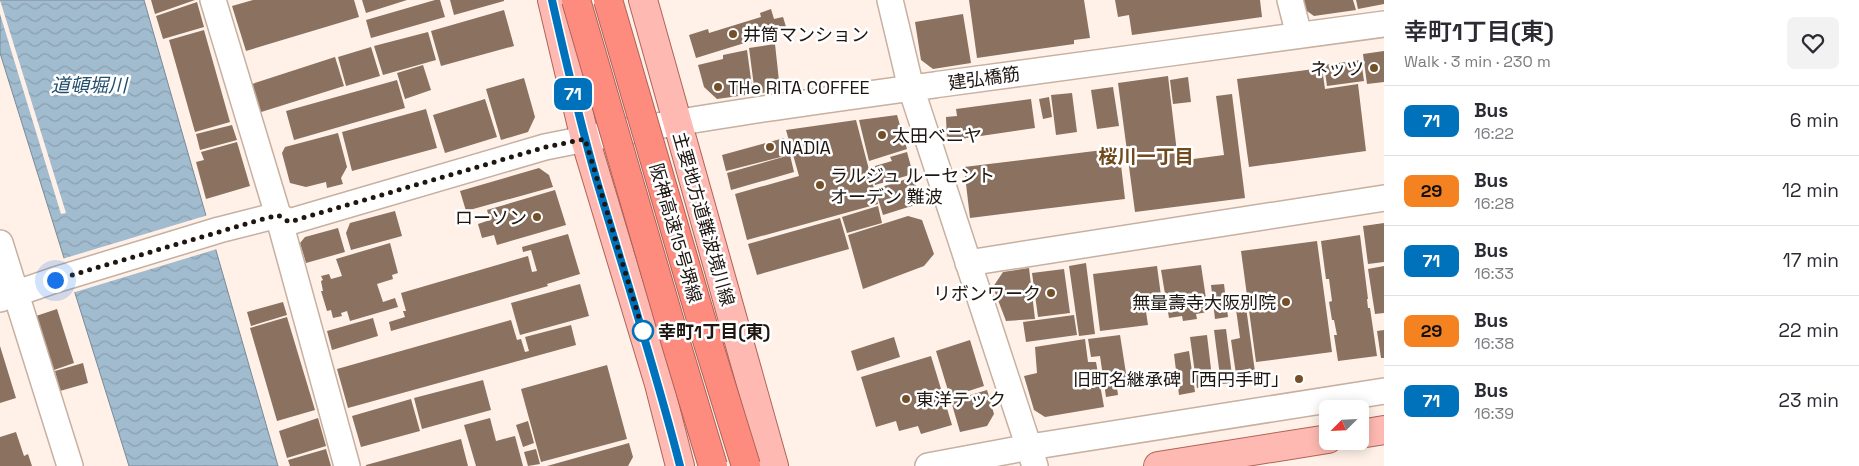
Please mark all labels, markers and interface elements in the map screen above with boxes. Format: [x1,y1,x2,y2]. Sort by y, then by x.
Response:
text: 幸町1丁目(東) [1404,16,1554,47]
button: heart [1787,17,1839,69]
place label: 井筒マンション [743,23,869,46]
marker: 井筒マンション [727,28,739,40]
text: Walk · 3 min · 230 m [1404,51,1551,72]
place label: ネッツ [1310,57,1364,80]
street label: 建弘橋筋 [947,62,1021,94]
marker: ネッツ [1368,62,1380,74]
water label: 道頓堀川 [51,73,129,98]
place label: THe RITA COFFEE [728,76,870,99]
line badge: 71 [550,78,596,110]
marker: THe RITA COFFEE [712,81,724,93]
text: 71 [564,82,582,105]
text: Bus [1474,98,1508,123]
text: 6 min [1790,108,1839,133]
text: 71 [1423,109,1440,132]
text: 16:22 [1474,123,1514,144]
place label: 太田ベニヤ [892,124,982,147]
street label: 主要地方道難波境川線 [668,129,740,309]
marker: 太田ベニヤ [876,129,888,141]
place label: NADIA [780,136,831,159]
marker: NADIA [764,141,776,153]
district label: 桜川一丁目 [1098,144,1194,169]
street label: 阪神高速15号堺線 [645,160,707,306]
place label: ラルジュ ルーセント オーデン 難波 [830,164,995,208]
text: Bus [1474,168,1508,193]
text: 12 min [1782,178,1839,203]
marker: ラルジュ ルーセント オーデン 難波 [814,179,826,191]
text: 29 [1421,179,1442,202]
text: 16:28 [1474,193,1514,214]
place label: ローソン [455,206,527,229]
marker: ローソン [531,211,543,223]
text: Bus [1474,238,1508,263]
text: 17 min [1783,248,1839,273]
text: 71 [1423,249,1440,272]
text: 16:33 [1474,263,1514,284]
your location [43,268,68,293]
place label: リボンワーク [933,282,1041,305]
marker: リボンワーク [1045,287,1057,299]
place label: 無量壽寺大阪別院 [1132,291,1276,314]
marker: 無量壽寺大阪別院 [1280,296,1292,308]
text: Bus [1474,308,1508,333]
text: 22 min [1779,318,1839,343]
text: 29 [1421,319,1442,342]
marker: 幸町1丁目(東) [632,320,654,342]
place label: 幸町1丁目(東) [658,320,770,343]
text: 16:38 [1474,333,1514,354]
place label: 旧町名継承碑「西円手町」 [1073,368,1289,391]
marker: 旧町名継承碑「西円手町」 [1293,373,1305,385]
text: Bus [1474,378,1508,403]
place label: 東洋テック [916,388,1006,411]
text: 23 min [1779,388,1839,413]
text: 71 [1423,389,1440,412]
marker: 東洋テック [900,393,912,405]
north arrow [1319,400,1369,450]
map controls [1319,400,1369,450]
text: 16:39 [1474,403,1514,424]

